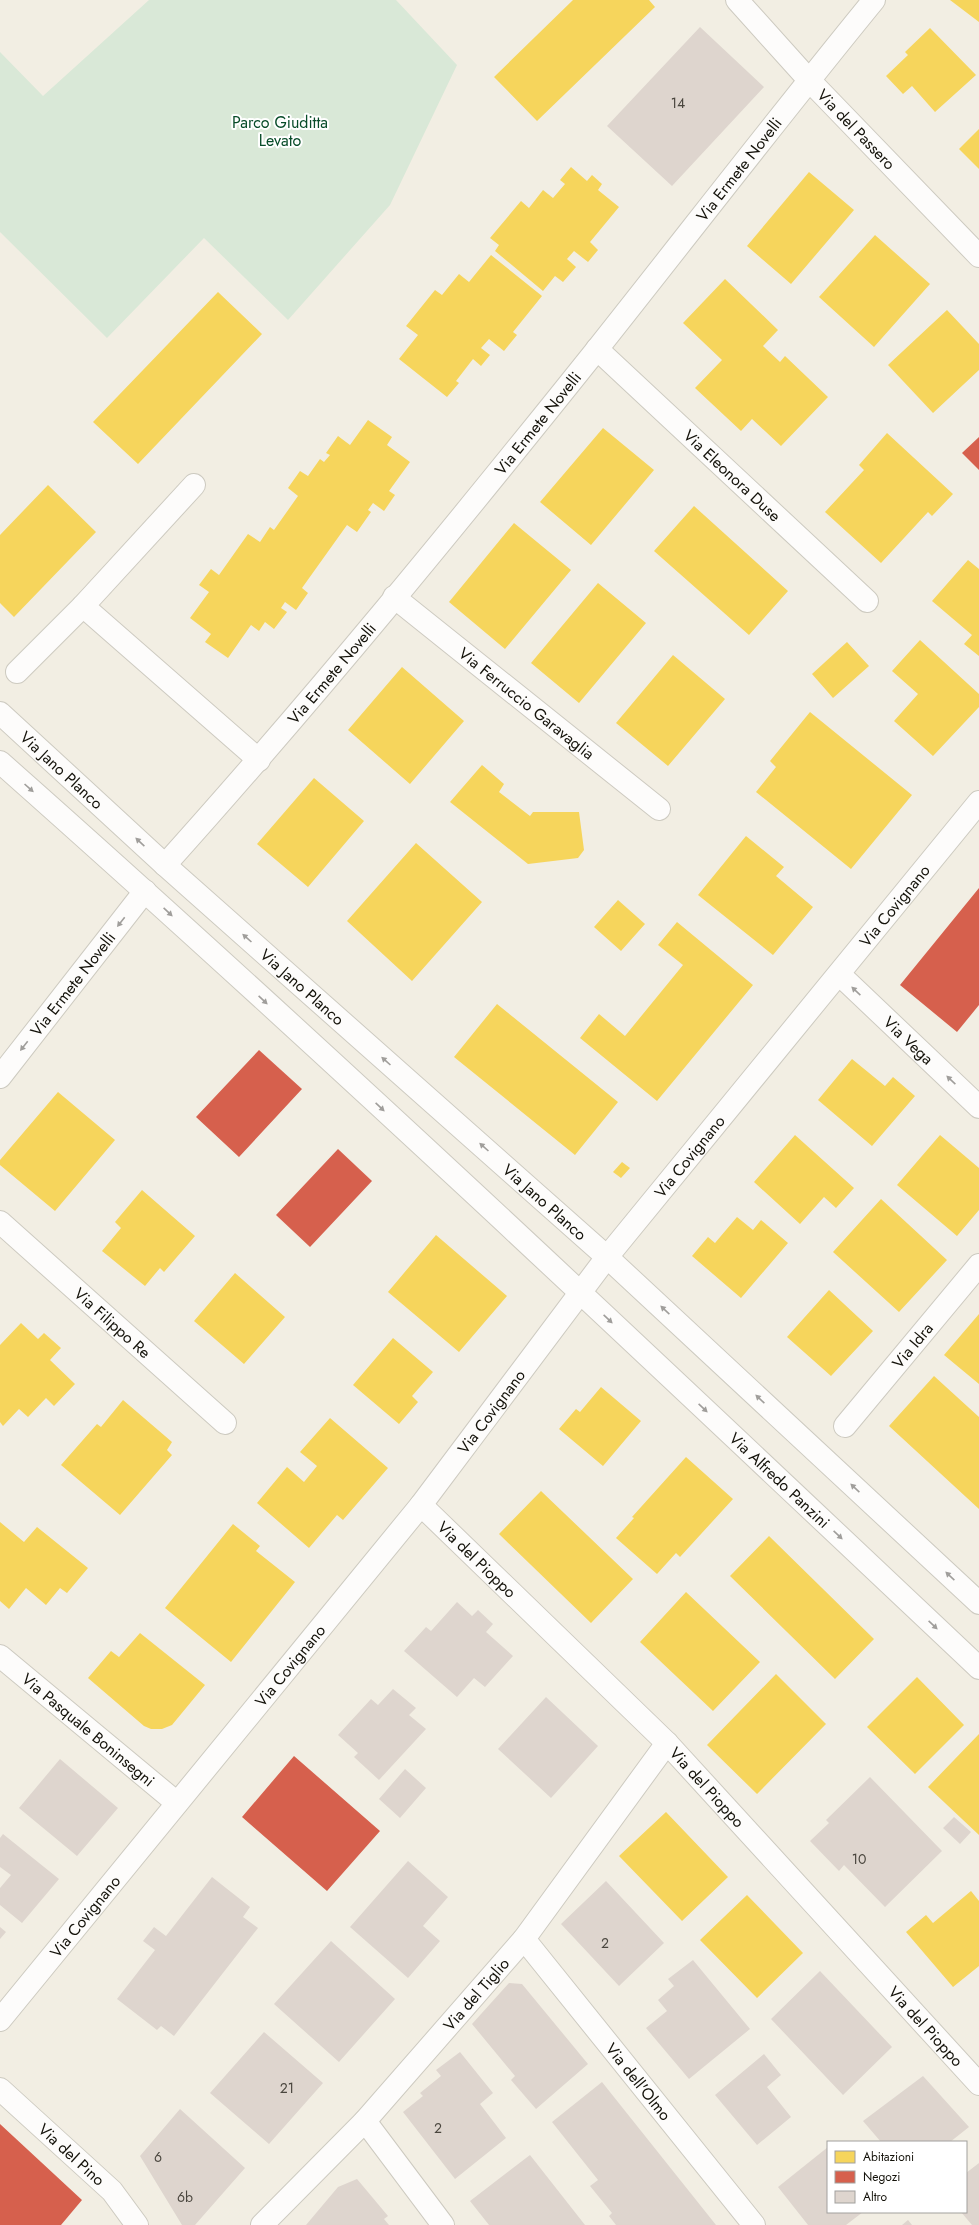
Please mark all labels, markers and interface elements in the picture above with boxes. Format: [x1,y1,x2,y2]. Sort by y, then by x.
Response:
street label: Via del Passero [812,84,901,175]
house number: 14 [671,93,685,113]
park label: Parco Giuditta Levato [232,111,328,152]
street label: Via Ermete Novelli [691,112,787,226]
street label: Via Ermete Novelli [489,367,586,480]
street label: Via Eleonora Duse [678,424,786,527]
street label: Via Ermete Novelli [282,617,381,729]
street label: Via Ferruccio Garavaglia [454,642,600,765]
street label: Via Jano Planco [15,726,109,814]
one-way arrow [24,784,34,793]
one-way arrow [135,837,145,846]
street label: Via Covignano [854,859,935,952]
one-way arrow [163,907,173,917]
one-way arrow [117,916,126,927]
street label: Via Ermete Novelli [25,927,121,1041]
one-way arrow [242,933,252,942]
street label: Via Jano Planco [255,943,350,1031]
one-way arrow [851,986,861,995]
one-way arrow [258,996,269,1005]
street label: Via Vega [878,1011,939,1070]
one-way arrow [20,1041,28,1052]
one-way arrow [382,1057,391,1066]
one-way arrow [946,1075,956,1085]
one-way arrow [375,1103,385,1112]
street label: Via Covignano [649,1110,730,1202]
one-way arrow [479,1142,489,1152]
street label: Via Jano Planco [498,1158,592,1246]
street label: Via Filippo Re [69,1282,156,1363]
one-way arrow [660,1306,670,1315]
one-way arrow [603,1314,613,1323]
street label: Via Idra [886,1317,938,1373]
street label: Via Covignano [452,1364,531,1459]
one-way arrow [755,1394,765,1404]
one-way arrow [698,1403,708,1413]
street label: Via Alfredo Panzini [724,1427,835,1533]
one-way arrow [850,1483,860,1492]
street label: Via del Pioppo [432,1516,522,1603]
one-way arrow [833,1531,843,1540]
one-way arrow [946,1572,955,1581]
street label: Via Covignano [249,1619,331,1712]
one-way arrow [928,1620,938,1629]
street label: Via Pasquale Boninsegni [17,1667,160,1792]
street label: Via del Pioppo [664,1742,750,1833]
house number: 10 [852,1849,866,1869]
street label: Via Covignano [44,1870,126,1962]
house number: 2 [601,1933,609,1953]
street label: Via del Tiglio [438,1952,515,2036]
street label: Via del Pioppo [883,1981,969,2072]
street label: Via dell'Olmo [600,2038,677,2126]
house number: 21 [280,2078,294,2098]
street label: Via del Pino [33,2118,110,2191]
house number: 2 [434,2118,442,2138]
legend [827,2141,967,2213]
house number: 6 [154,2147,162,2167]
text: Abitazioni [863,2148,914,2166]
text: Negozi [863,2168,900,2186]
house number: 6b [177,2187,193,2207]
text: Altro [863,2188,887,2206]

